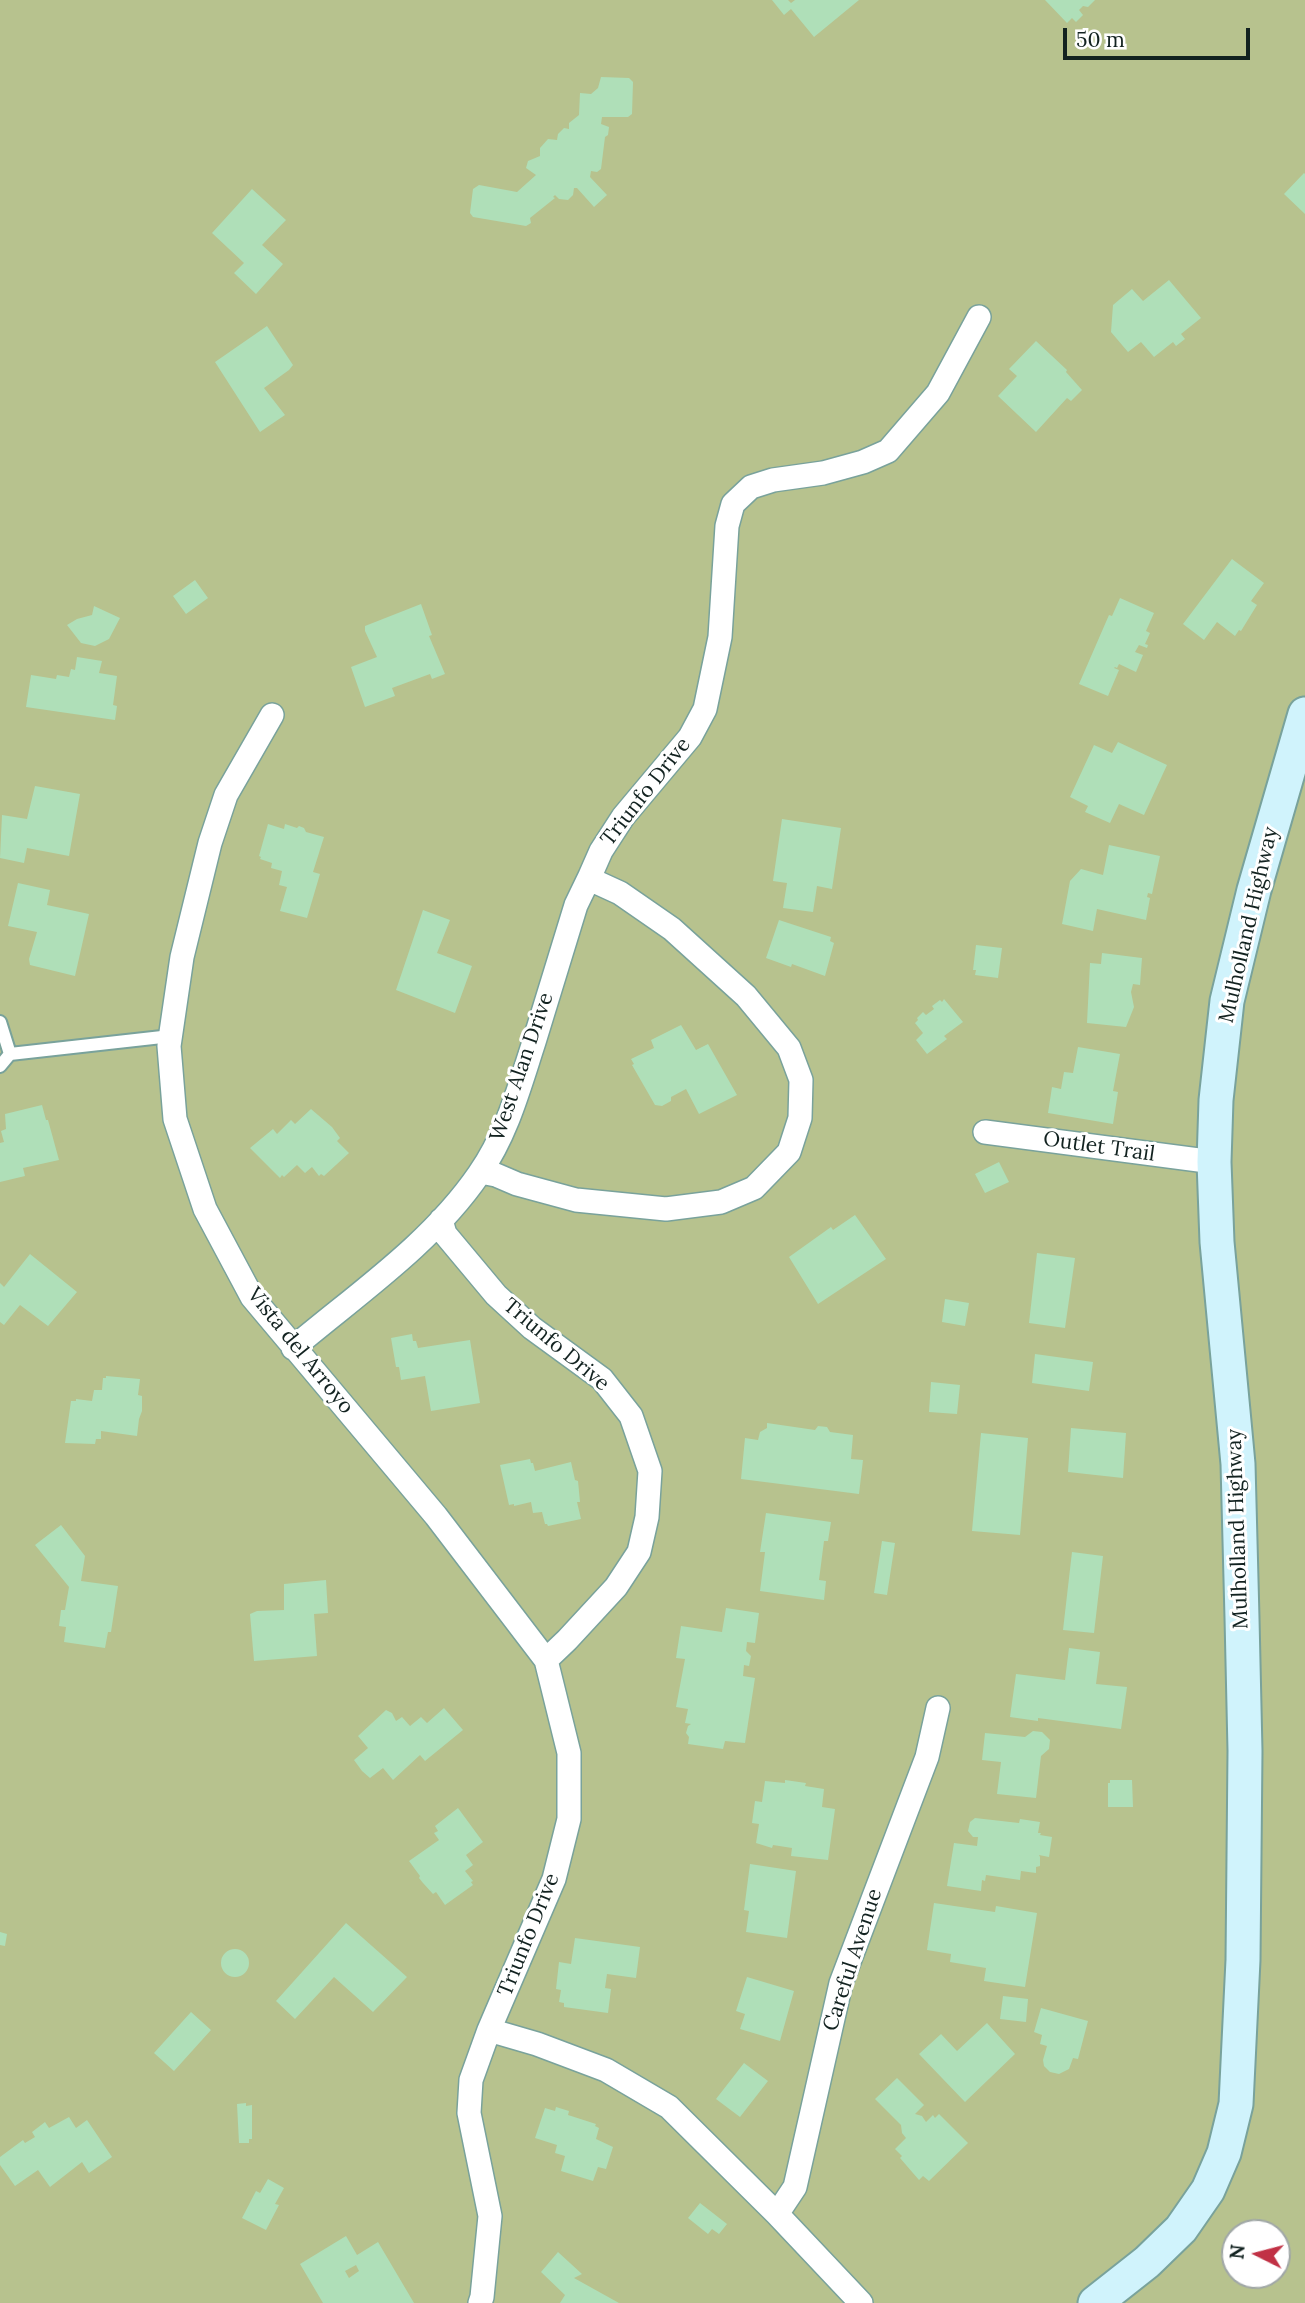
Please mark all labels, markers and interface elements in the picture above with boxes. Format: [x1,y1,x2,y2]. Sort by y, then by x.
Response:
scale bar [1067,14,1254,58]
text: 50 m [1076,26,1125,53]
street label: Triunfo Drive [596,733,696,851]
street label: Mulholland Highway [1214,824,1284,1026]
street label: West Alan Drive [485,989,559,1145]
street label: Outlet Trail [1042,1127,1156,1167]
street label: Vista del Arroyo [241,1283,359,1419]
street label: Triunfo Drive [498,1293,614,1397]
street label: Mulholland Highway [1222,1428,1254,1630]
street label: Triunfo Drive [493,1870,565,2000]
street label: Careful Avenue [818,1886,888,2034]
north arrow [1221,2219,1291,2289]
text: N [1224,2243,1250,2261]

